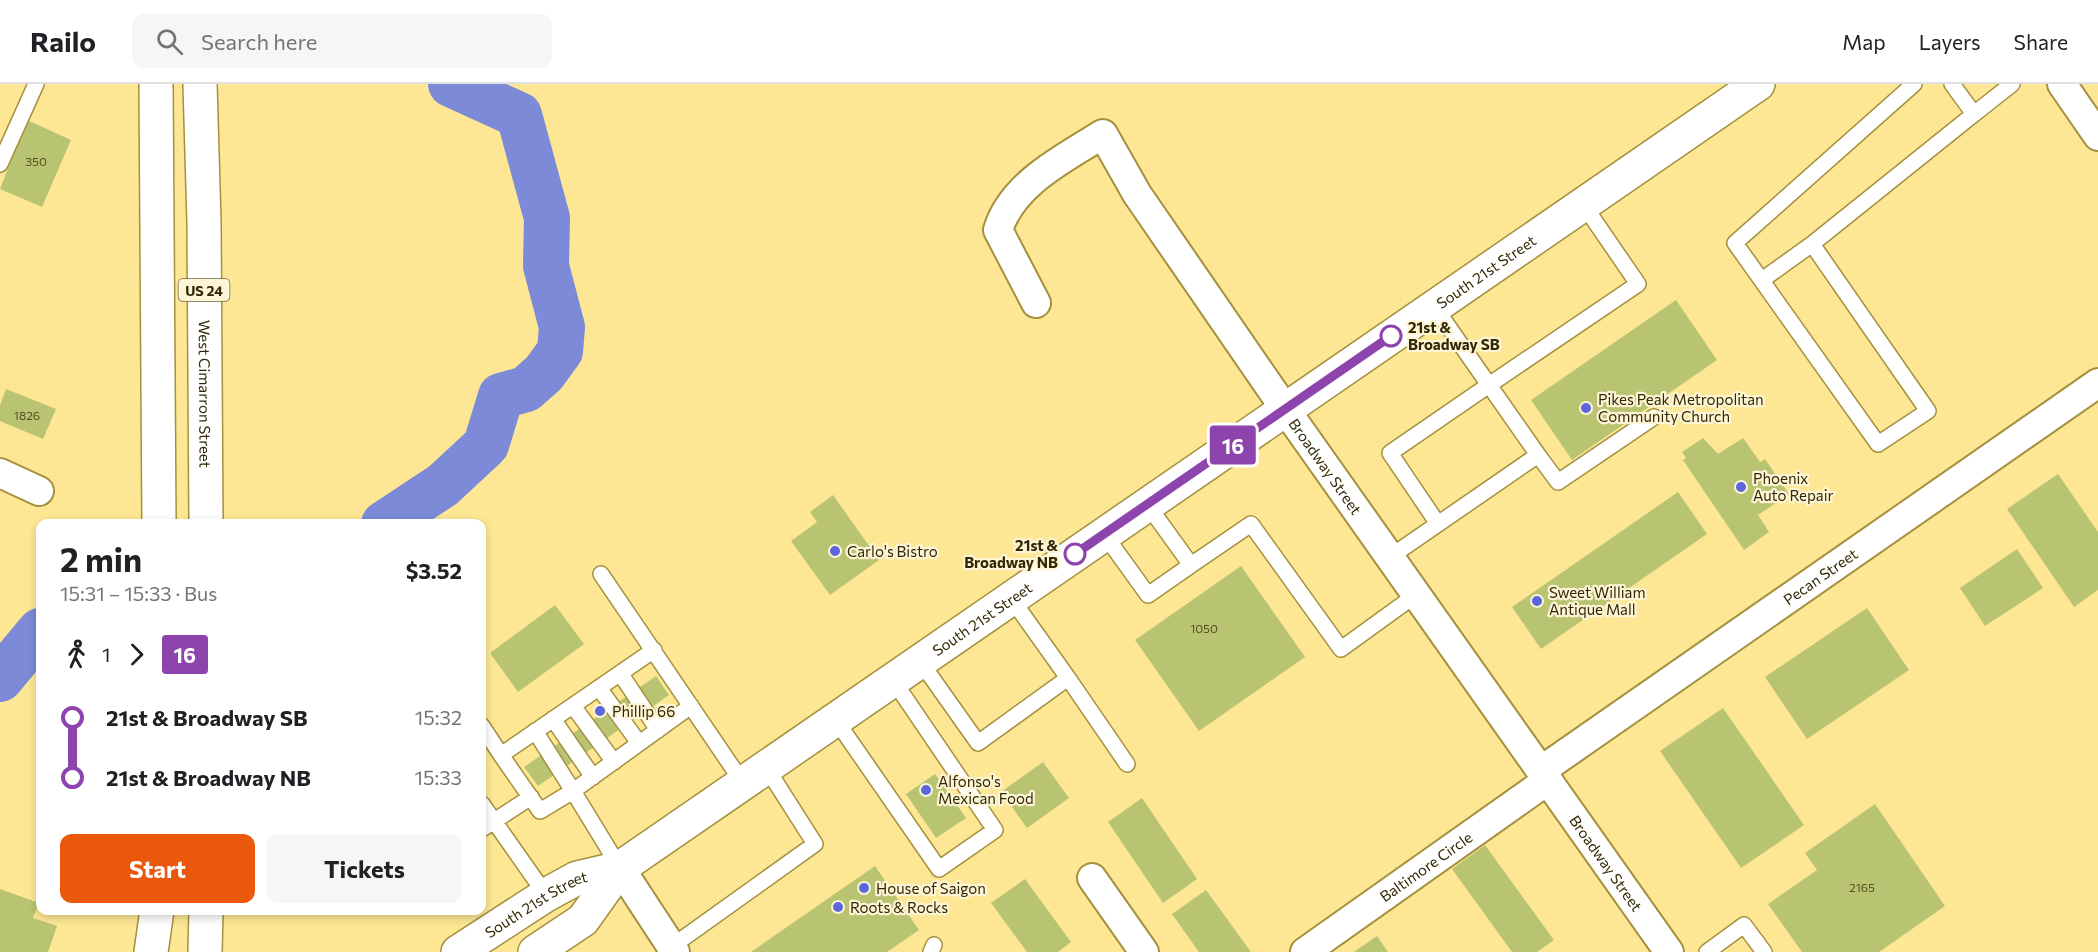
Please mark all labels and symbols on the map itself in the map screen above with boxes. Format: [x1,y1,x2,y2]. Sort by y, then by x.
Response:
house number: 350 [25,154,47,168]
street label: South 21st Street [1433,231,1539,312]
road number: US 24 [178,279,230,301]
place label: 21st & Broadway SB [1408,318,1500,353]
street label: West Cimarron Street [196,320,215,468]
marker: 21st & Broadway SB [1380,325,1402,347]
place label: Pikes Peak Metropolitan Community Church [1598,390,1764,425]
marker: Pikes Peak Metropolitan Community Church [1579,401,1593,415]
house number: 1826 [14,408,40,422]
street label: Broadway Street [1285,415,1366,518]
line badge: 16 [1206,426,1260,464]
place label: Phoenix Auto Repair [1753,469,1834,504]
marker: Phoenix Auto Repair [1734,480,1748,494]
place label: 21st & Broadway NB [964,536,1059,571]
place label: Carlo's Bistro [847,542,938,560]
marker: 21st & Broadway NB [1064,543,1086,565]
marker: Carlo's Bistro [828,544,842,558]
street label: Pecan Street [1780,544,1861,608]
street label: South 21st Street [929,578,1035,659]
place label: Sweet William Antique Mall [1549,583,1646,618]
marker: Sweet William Antique Mall [1530,594,1544,608]
house number: 1050 [1190,621,1218,635]
place label: Phillip 66 [612,702,675,720]
marker: Phillip 66 [593,704,607,718]
place label: Alfonso's Mexican Food [938,772,1034,807]
marker: Alfonso's Mexican Food [919,783,933,797]
street label: Broadway Street [1566,812,1646,915]
street label: Baltimore Circle [1376,828,1476,905]
street label: South 21st Street [481,867,589,941]
place label: House of Saigon [876,879,986,897]
house number: 2165 [1849,880,1875,894]
marker: House of Saigon [857,881,871,895]
place label: Roots & Rocks [850,898,948,916]
marker: Roots & Rocks [831,900,845,914]

